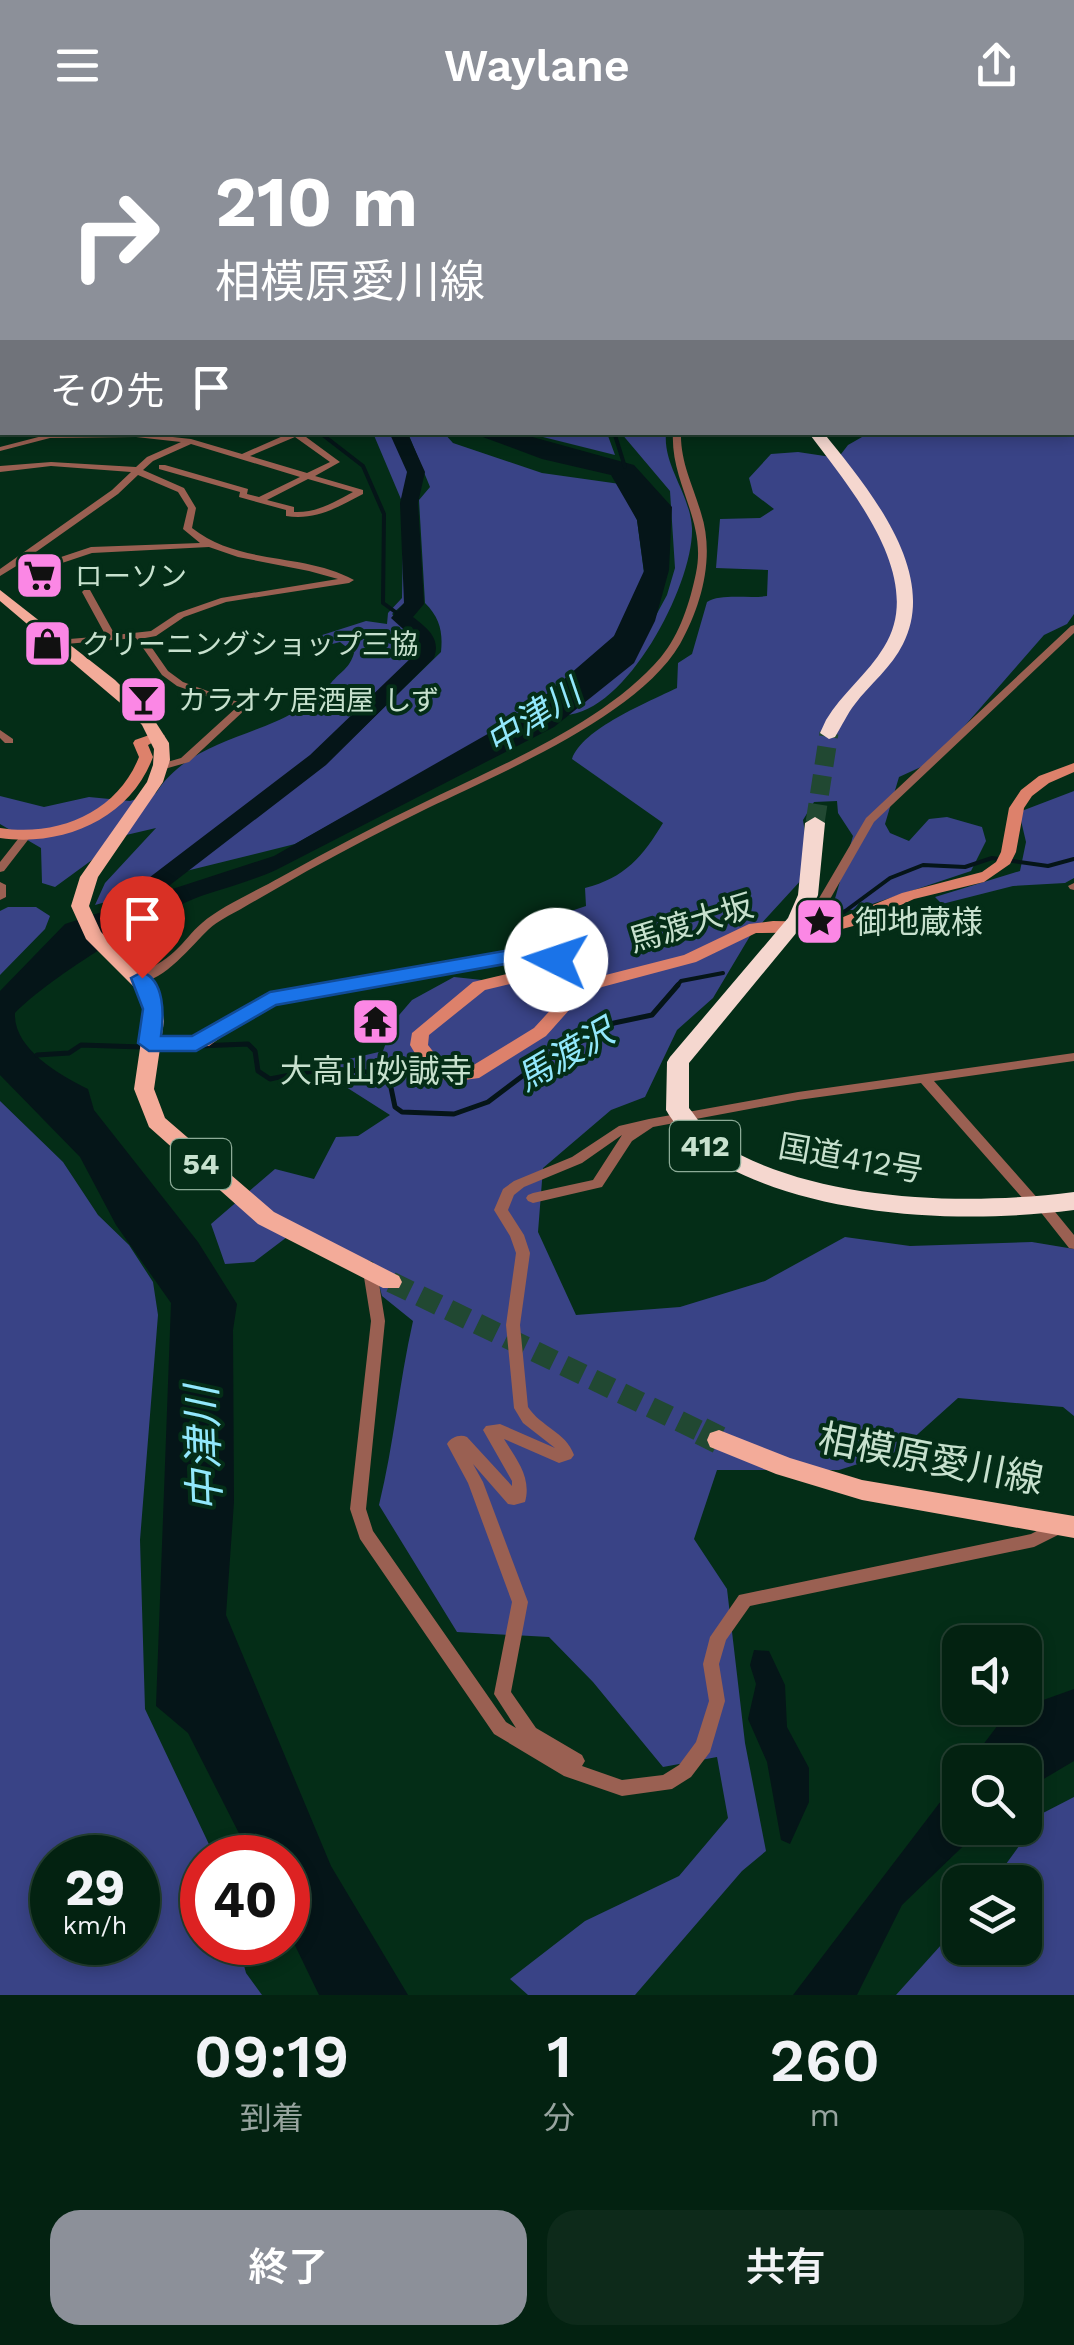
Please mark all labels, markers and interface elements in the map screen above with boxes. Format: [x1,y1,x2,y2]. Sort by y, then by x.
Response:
icon: menu [50,38,105,93]
icon: share [969,38,1024,93]
text: Waylane [444,39,630,92]
text: 210 m [215,161,418,243]
icon: right [50,170,180,300]
text: 相模原愛川線 [215,255,485,308]
icon: arrive [184,360,239,415]
text: その先 [50,369,164,413]
supermarket icon: ローソン [14,550,66,602]
place label: ローソン [75,560,187,593]
shop icon: クリーニングショップ三協 [21,618,73,670]
place label: クリーニングショップ三協 [82,628,418,661]
water label: 中津川 [478,669,592,763]
bar icon: カラオケ居酒屋 しず [117,674,169,726]
place label: カラオケ居酒屋 しず [178,684,439,717]
pin [100,876,185,979]
street label: 馬渡大坂 [624,886,758,960]
icon: arrive [115,891,170,946]
place icon: 御地蔵様 [794,896,846,948]
place label: 御地蔵様 [855,903,983,941]
position arrow [504,908,608,1012]
temple icon: 大高山妙誠寺 [350,995,402,1047]
water label: 馬渡沢 [509,1009,624,1099]
place label: 大高山妙誠寺 [280,1052,472,1090]
road number: 412 [670,1121,740,1171]
street label: 国道412号 [776,1127,926,1189]
road number: 54 [171,1139,231,1189]
water label: 中津川 [177,1381,230,1513]
street label: 相模原愛川線 [815,1416,1047,1502]
map controls [942,1625,1042,1965]
button: sound [942,1625,1042,1725]
button: search [942,1745,1042,1845]
speed limit sign: 40 [180,1835,310,1965]
text: 29 [65,1858,125,1917]
button: layers [942,1865,1042,1965]
text: km/h [63,1911,127,1940]
text: 09:19 [194,2021,349,2092]
text: 1 [547,2021,572,2092]
text: 260 [769,2025,880,2096]
text: m [809,2096,840,2134]
text: 到着 [240,2099,304,2137]
text: 分 [543,2099,575,2137]
button: 終了 [50,2210,527,2325]
button: 共有 [547,2210,1024,2325]

